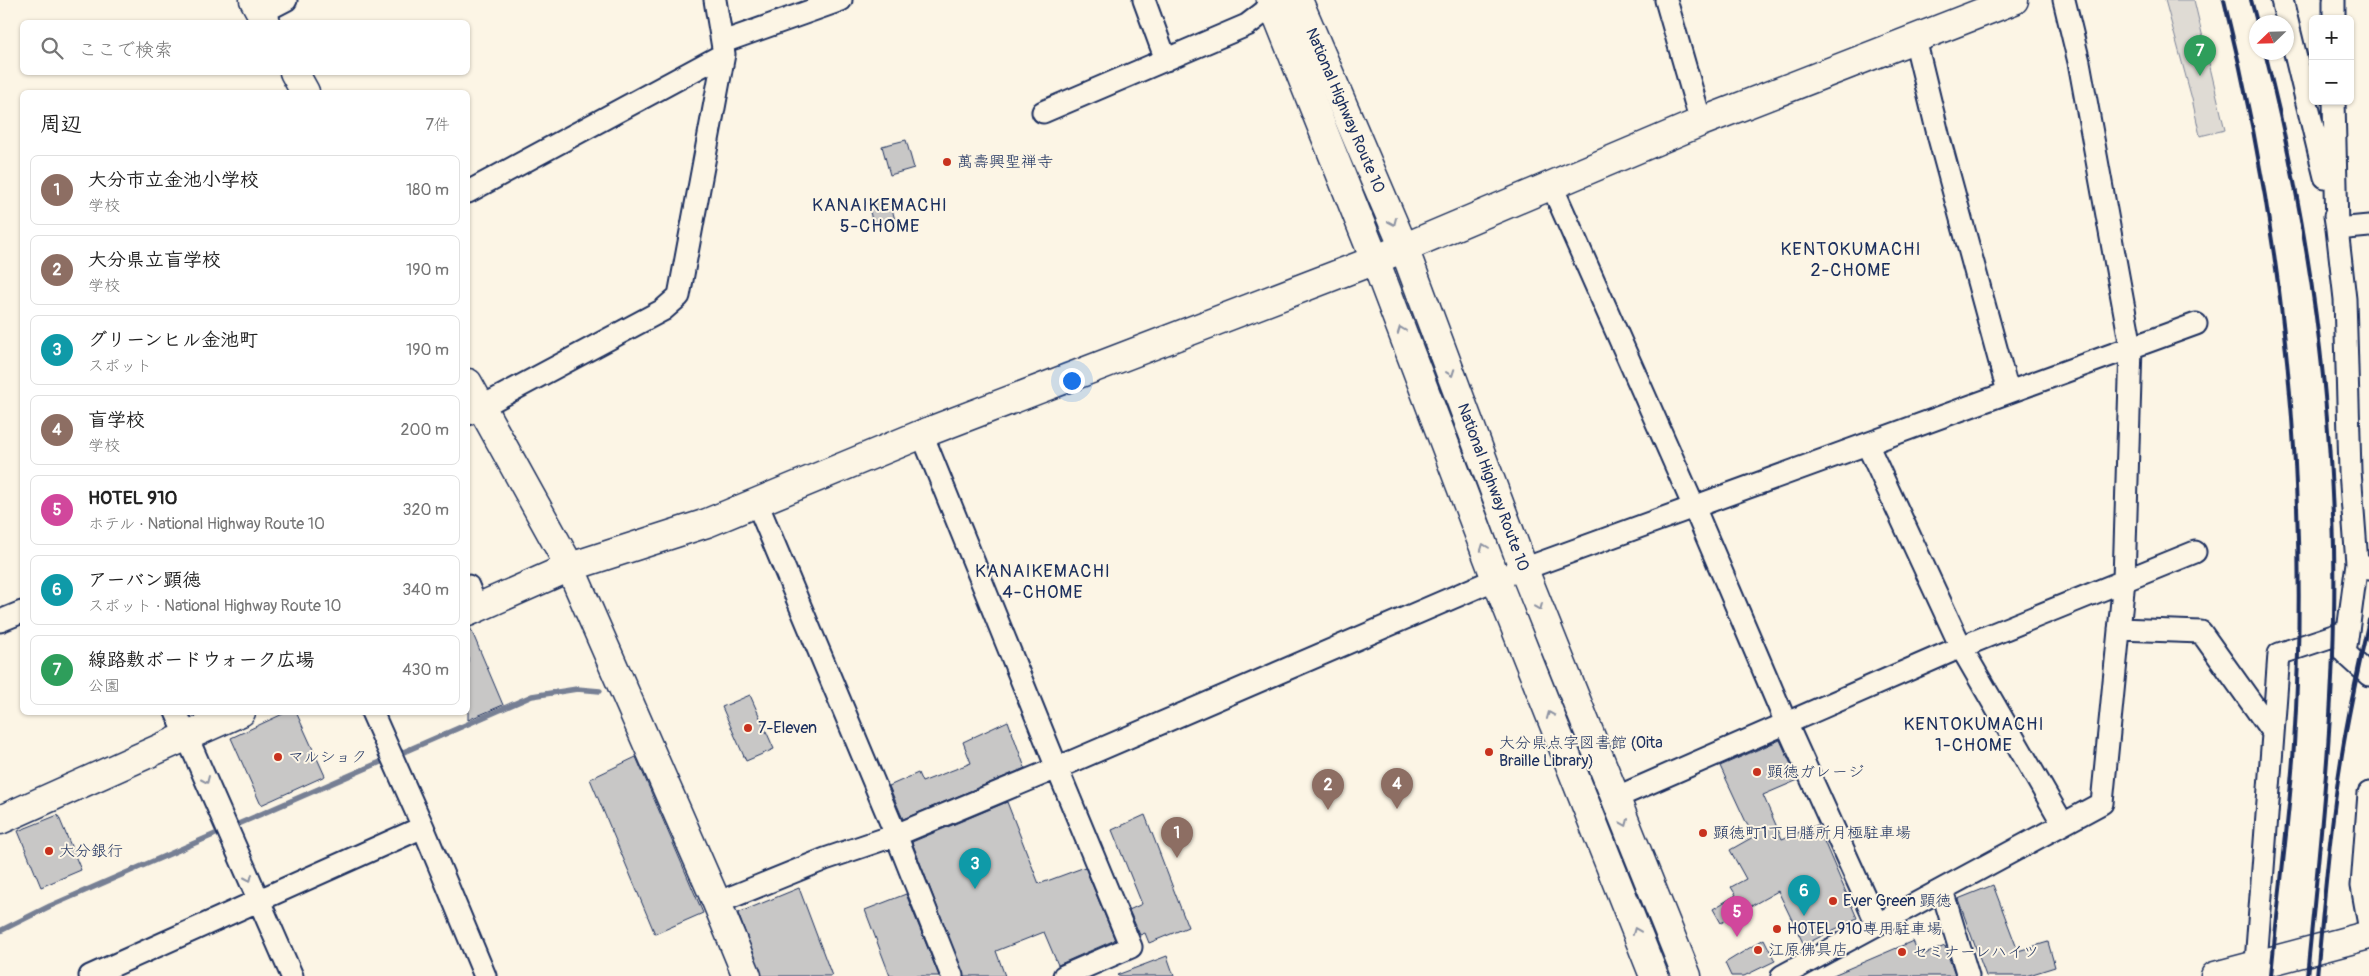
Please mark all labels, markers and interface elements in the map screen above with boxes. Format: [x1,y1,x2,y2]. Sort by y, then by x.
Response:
north arrow [2249,15,2294,60]
map controls [2309,15,2354,105]
button: + [2309,15,2354,60]
search box [20,20,470,75]
street label: National Highway Route 10 [1301,25,1389,196]
icon: search [38,34,66,62]
pin: 7 [2184,35,2216,76]
text: ここで検索 [78,38,173,62]
button: − [2309,60,2354,105]
text: 周辺 [40,111,82,138]
text: 7件 [426,115,450,135]
place label: 萬壽興聖禅寺 [957,152,1053,172]
marker: 萬壽興聖禅寺 [941,156,953,168]
text: 大分市立金池小学校 [88,168,259,192]
text: 1 [54,180,60,200]
text: 180 m [406,180,449,200]
district label: KANAIKEMACHI 5-CHOME [812,194,948,238]
text: 学校 [88,196,120,216]
one-way arrow [1386,217,1397,226]
district label: KENTOKUMACHI 2-CHOME [1780,238,1922,282]
text: 大分県立盲学校 [88,248,221,272]
text: 2 [53,260,61,280]
text: 190 m [406,260,449,280]
text: 学校 [88,276,120,296]
one-way arrow [1397,326,1408,335]
text: グリーンヒル金池町 [88,328,258,352]
text: 3 [53,340,61,360]
text: 190 m [406,340,449,360]
text: スポット [88,356,152,376]
your location [1059,368,1085,394]
one-way arrow [1445,368,1455,377]
street label: National Highway Route 10 [1453,401,1534,574]
text: 盲学校 [88,408,145,432]
text: 4 [52,420,62,440]
text: 200 m [401,420,449,440]
text: 学校 [88,436,120,456]
text: HOTEL 910 [88,486,178,510]
text: 5 [53,500,61,520]
text: 320 m [403,500,449,520]
text: ホテル · National Highway Route 10 [88,514,325,534]
one-way arrow [1480,543,1490,552]
district label: KANAIKEMACHI 4-CHOME [975,560,1111,604]
text: アーバン顕徳 [88,568,201,592]
text: 6 [52,580,62,600]
text: 340 m [402,580,449,600]
text: スポット · National Highway Route 10 [88,596,342,616]
one-way arrow [1533,602,1543,611]
text: 線路敷ボードウォーク広場 [88,648,314,672]
text: 7 [53,660,61,680]
text: 430 m [402,660,449,680]
text: 公園 [88,676,120,696]
one-way arrow [1546,711,1556,719]
district label: KENTOKUMACHI 1-CHOME [1903,713,2045,757]
place label: 7-Eleven [758,718,817,738]
marker: 7-Eleven [742,722,754,734]
place label: 大分県点字図書館 (Oita Braille Library) [1499,733,1663,771]
marker: 大分県点字図書館 (Oita Braille Library) [1483,746,1495,758]
place label: マルショク [288,747,367,767]
marker: マルショク [272,751,284,763]
place label: 顕徳ガレージ [1767,762,1864,782]
marker: 顕徳ガレージ [1751,766,1763,778]
pin: 4 [1381,768,1413,809]
pin: 2 [1312,769,1344,810]
one-way arrow [199,775,210,784]
pin: 1 [1161,817,1193,858]
one-way arrow [1619,818,1629,827]
place label: 顕徳町1丁目膳所月極駐車場 [1713,823,1911,843]
marker: 顕徳町1丁目膳所月極駐車場 [1697,827,1709,839]
place label: 大分銀行 [59,841,123,861]
marker: 大分銀行 [43,845,55,857]
pin: 3 [959,848,991,889]
one-way arrow [242,873,253,882]
pin: 6 [1788,875,1820,916]
place label: Ever Green 顕徳 [1843,891,1952,911]
marker: Ever Green 顕徳 [1827,895,1839,907]
pin: 5 [1721,896,1753,937]
place label: HOTEL 910専用駐車場 [1787,919,1942,939]
marker: HOTEL 910専用駐車場 [1771,923,1783,935]
one-way arrow [1632,927,1642,936]
place label: 江原佛具店 [1768,940,1848,960]
place label: セミナーレハイツ [1912,942,2039,962]
marker: 江原佛具店 [1752,944,1764,956]
marker: セミナーレハイツ [1896,946,1908,958]

